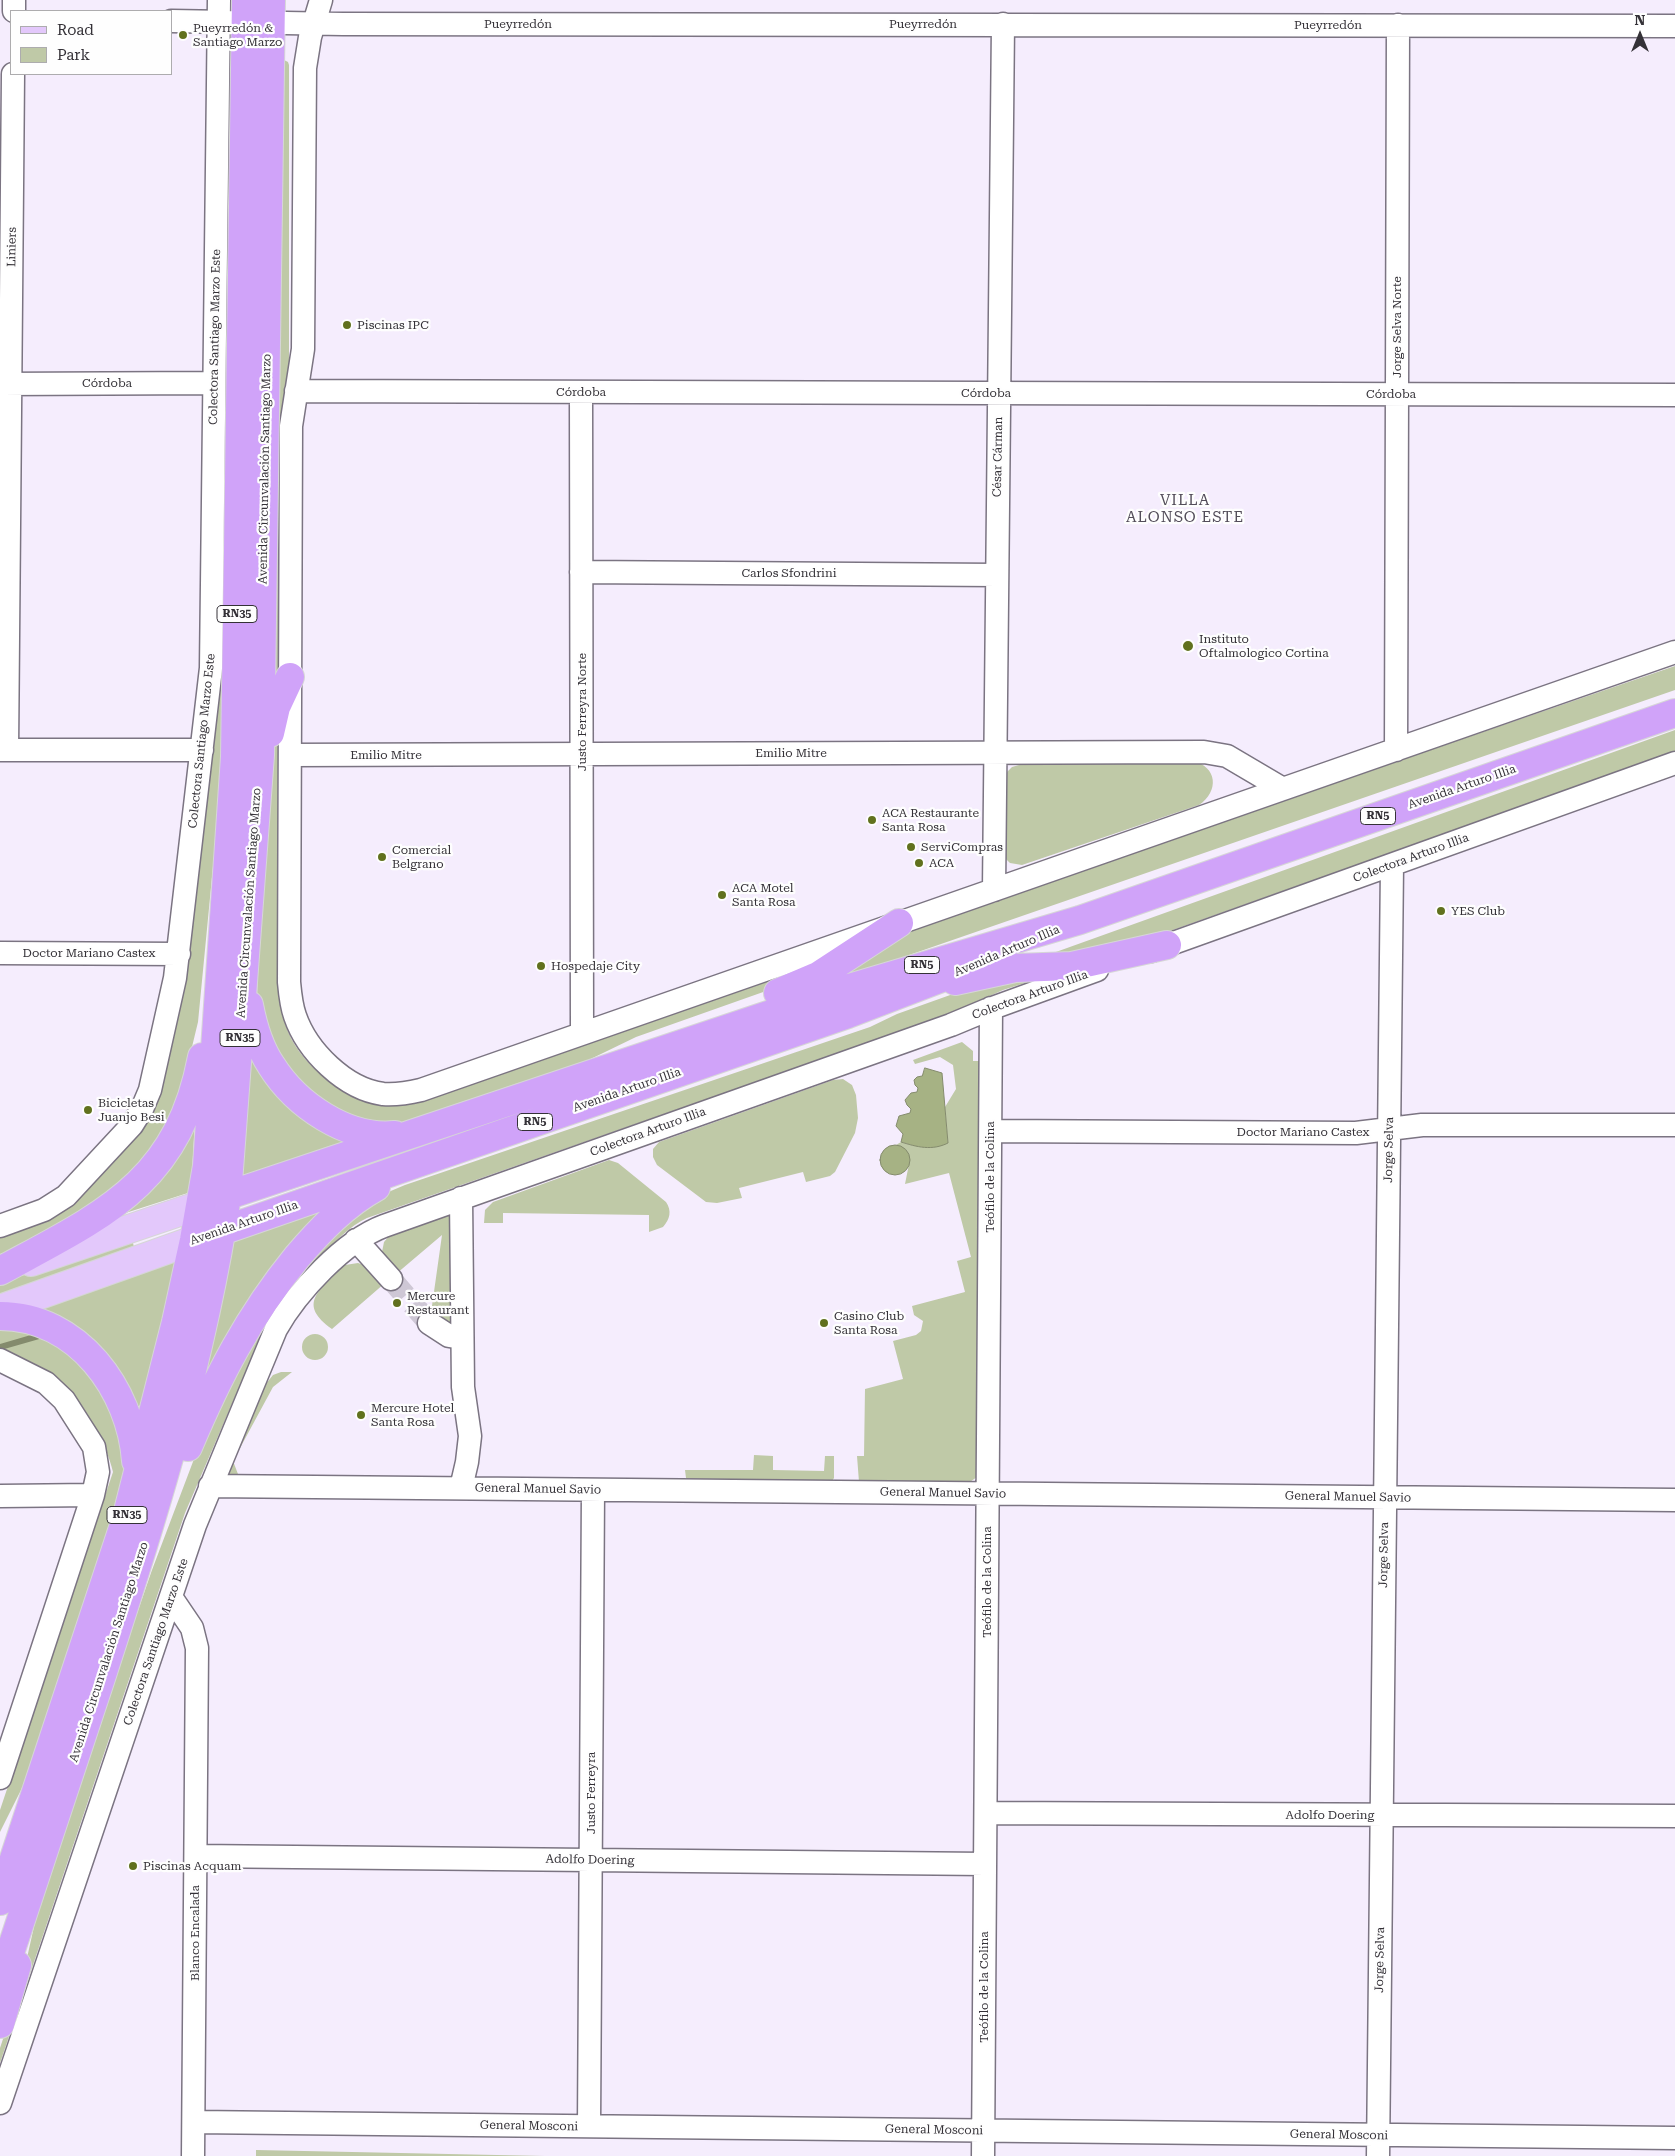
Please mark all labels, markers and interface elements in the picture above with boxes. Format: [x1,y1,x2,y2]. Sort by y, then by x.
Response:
legend [10,10,172,75]
north arrow [1615,10,1665,60]
text: N [1635,12,1645,28]
street label: Pueyrredón [484,17,552,31]
street label: Pueyrredón [889,17,957,31]
street label: Pueyrredón [1294,18,1362,32]
text: Road [57,21,94,39]
place label: Pueyrredón & Santiago Marzo [193,21,282,49]
marker: Pueyrredón & Santiago Marzo [177,29,189,41]
text: Park [57,46,90,64]
street label: Liniers [4,227,20,267]
street label: Colectora Santiago Marzo Este [206,249,224,425]
street label: Jorge Selva Norte [1390,276,1404,378]
place label: Piscinas IPC [357,318,429,332]
marker: Piscinas IPC [341,319,353,331]
street label: Avenida Circunvalación Santiago Marzo [256,354,274,584]
street label: Córdoba [82,376,132,390]
street label: Córdoba [556,385,606,399]
street label: Córdoba [961,386,1011,400]
street label: Córdoba [1366,387,1416,401]
street label: César Cárman [990,417,1006,497]
district label: VILLA ALONSO ESTE [1125,492,1245,527]
street label: Carlos Sfondrini [742,566,836,580]
road number: RN35 [217,606,257,622]
place label: Instituto Oftalmologico Cortina [1199,632,1329,660]
marker: Instituto Oftalmologico Cortina [1181,639,1195,653]
street label: Colectora Santiago Marzo Este [186,653,218,829]
street label: Justo Ferreyra Norte [575,653,589,771]
street label: Emilio Mitre [755,746,827,760]
street label: Emilio Mitre [350,748,422,762]
street label: Avenida Arturo Illia [1406,762,1518,812]
street label: Avenida Circunvalación Santiago Marzo [234,788,264,1018]
place label: ACA Restaurante Santa Rosa [882,806,979,834]
road number: RN5 [1360,808,1396,824]
marker: ACA Restaurante Santa Rosa [866,814,878,826]
street label: Colectora Arturo Illia [1351,830,1471,886]
place label: ServiCompras [921,840,1003,854]
marker: ServiCompras [905,841,917,853]
place label: Comercial Belgrano [392,843,451,871]
marker: Comercial Belgrano [376,851,388,863]
place label: ACA [929,856,954,870]
marker: ACA [913,857,925,869]
place label: ACA Motel Santa Rosa [732,881,795,909]
marker: ACA Motel Santa Rosa [716,889,728,901]
place label: YES Club [1451,904,1505,918]
marker: YES Club [1435,905,1447,917]
street label: Avenida Arturo Illia [952,922,1062,980]
street label: Doctor Mariano Castex [23,946,155,960]
road number: RN5 [904,956,940,974]
place label: Hospedaje City [551,959,640,973]
marker: Hospedaje City [535,960,547,972]
street label: Colectora Arturo Illia [970,967,1090,1023]
road number: RN35 [220,1030,260,1046]
street label: Avenida Arturo Illia [571,1065,683,1115]
place label: Bicicletas Juanjo Besi [98,1096,165,1124]
marker: Bicicletas Juanjo Besi [82,1104,94,1116]
street label: Colectora Arturo Illia [588,1104,708,1160]
road number: RN5 [518,1114,552,1130]
street label: Jorge Selva [1381,1117,1397,1183]
street label: Teófilo de la Colina [983,1121,997,1233]
street label: Doctor Mariano Castex [1237,1125,1369,1139]
street label: Avenida Arturo Illia [188,1198,300,1248]
place label: Mercure Restaurant [407,1289,469,1317]
marker: Mercure Restaurant [391,1297,403,1309]
place label: Casino Club Santa Rosa [834,1309,904,1337]
marker: Casino Club Santa Rosa [818,1317,830,1329]
place label: Mercure Hotel Santa Rosa [371,1401,454,1429]
marker: Mercure Hotel Santa Rosa [355,1409,367,1421]
street label: General Manuel Savio [475,1481,601,1497]
street label: General Manuel Savio [880,1485,1006,1501]
street label: General Manuel Savio [1285,1489,1411,1505]
road number: RN35 [107,1506,147,1524]
street label: Jorge Selva [1376,1522,1392,1588]
street label: Teófilo de la Colina [980,1526,994,1638]
street label: Avenida Circunvalación Santiago Marzo [67,1540,151,1764]
street label: Colectora Santiago Marzo Este [121,1556,191,1728]
street label: Justo Ferreyra [584,1752,598,1834]
street label: Adolfo Doering [1286,1808,1374,1822]
street label: Adolfo Doering [545,1852,635,1868]
place label: Piscinas Acquam [143,1859,241,1873]
marker: Piscinas Acquam [127,1860,139,1872]
street label: Blanco Encalada [188,1885,202,1981]
street label: Jorge Selva [1372,1927,1388,1993]
street label: Teófilo de la Colina [977,1931,991,2043]
street label: General Mosconi [480,2118,578,2134]
street label: General Mosconi [885,2122,983,2138]
street label: General Mosconi [1290,2127,1388,2143]

